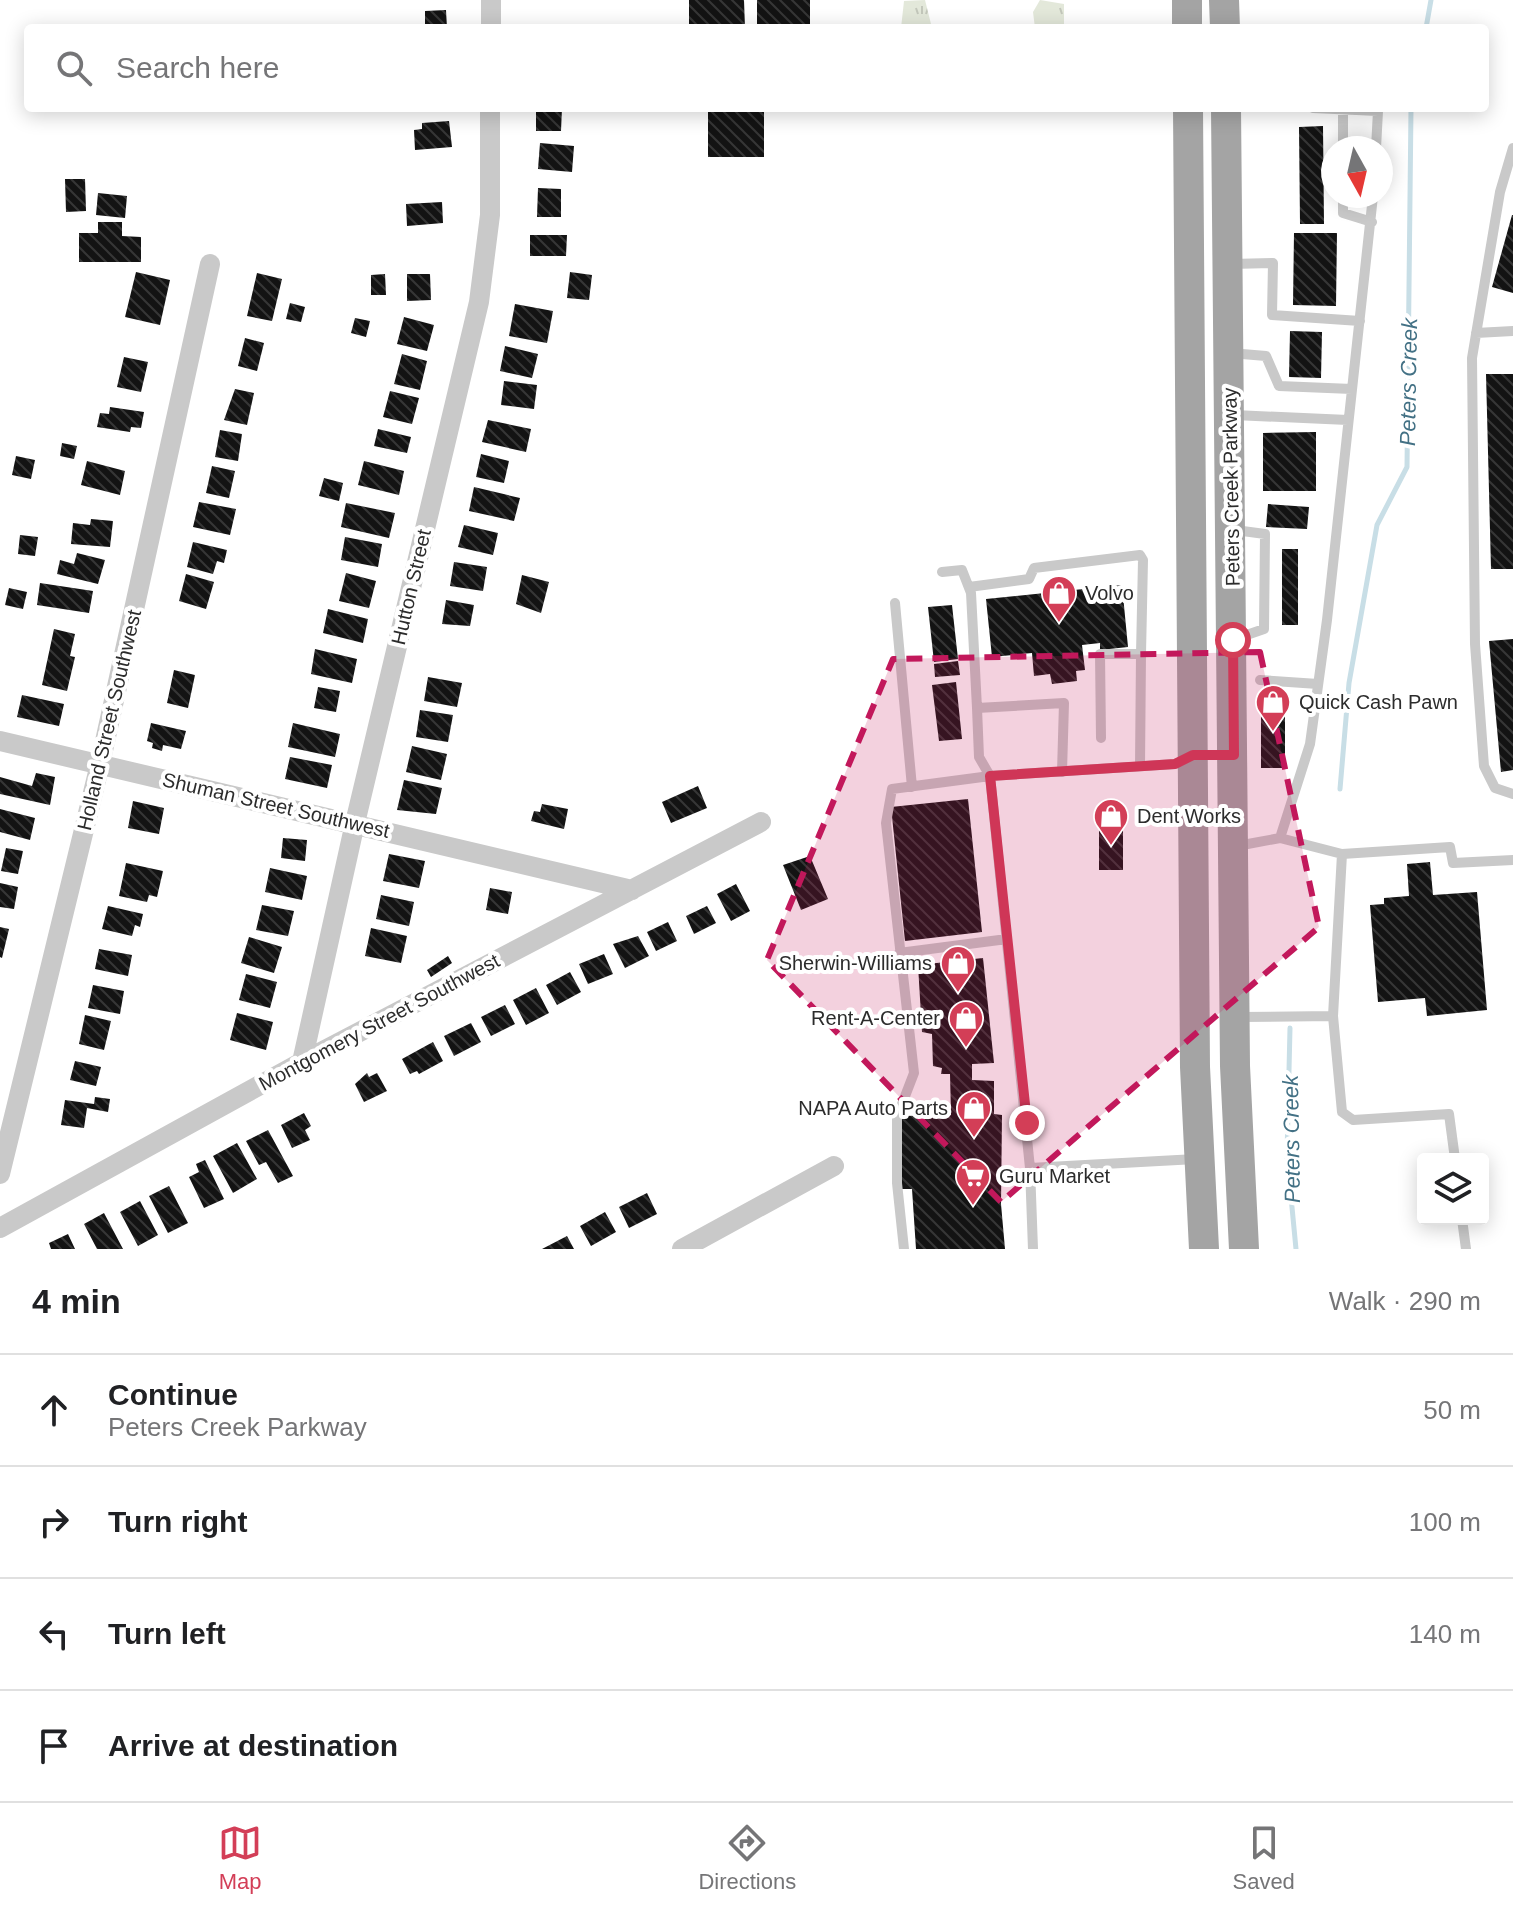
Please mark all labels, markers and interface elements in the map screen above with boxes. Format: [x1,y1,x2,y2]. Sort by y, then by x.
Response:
search box [24,24,1489,112]
icon: search [52,46,96,90]
text: Search here [116,51,279,84]
north arrow [1321,136,1393,208]
water label: Peters Creek [1395,317,1422,446]
street label: Peters Creek Parkway [1218,387,1244,587]
street label: Hutton Street [387,527,435,647]
shop icon: Volvo [1040,574,1078,624]
place label: Volvo [1085,582,1134,604]
street label: Holland Street Southwest [73,607,145,832]
route start [1215,622,1251,658]
shop icon: Quick Cash Pawn [1254,683,1292,733]
place label: Quick Cash Pawn [1299,691,1458,713]
street label: Shuman Street Southwest [160,768,392,842]
shop icon: Dent Works [1092,797,1130,847]
place label: Dent Works [1137,805,1241,827]
shop icon: Sherwin-Williams [939,944,977,994]
street label: Montgomery Street Southwest [255,949,503,1095]
place label: Sherwin-Williams [779,952,932,974]
shop icon: Rent-A-Center [947,999,985,1049]
place label: Rent-A-Center [811,1007,940,1029]
water label: Peters Creek [1278,1074,1305,1203]
shop icon: NAPA Auto Parts [955,1089,993,1139]
place label: NAPA Auto Parts [798,1097,948,1119]
route end [1009,1105,1045,1141]
map controls [1417,1153,1489,1225]
button: layers [1417,1153,1489,1225]
supermarket icon: Guru Market [954,1157,992,1207]
place label: Guru Market [999,1165,1111,1187]
text: 4 min [32,1282,121,1320]
text: Walk · 290 m [1329,1286,1481,1316]
text: Continue [108,1378,238,1411]
icon: ahead [32,1388,76,1432]
text: 50 m [1423,1395,1481,1425]
text: Peters Creek Parkway [108,1412,367,1442]
icon: right [32,1500,76,1544]
text: Turn right [108,1505,247,1538]
text: 100 m [1409,1507,1481,1537]
icon: left [32,1612,76,1656]
text: Turn left [108,1617,226,1650]
text: 140 m [1409,1619,1481,1649]
icon: arrive [32,1724,76,1768]
text: Arrive at destination [108,1729,398,1762]
tab: Map [218,1821,262,1895]
tab: Directions [698,1821,796,1895]
tab: Saved [1232,1821,1295,1895]

